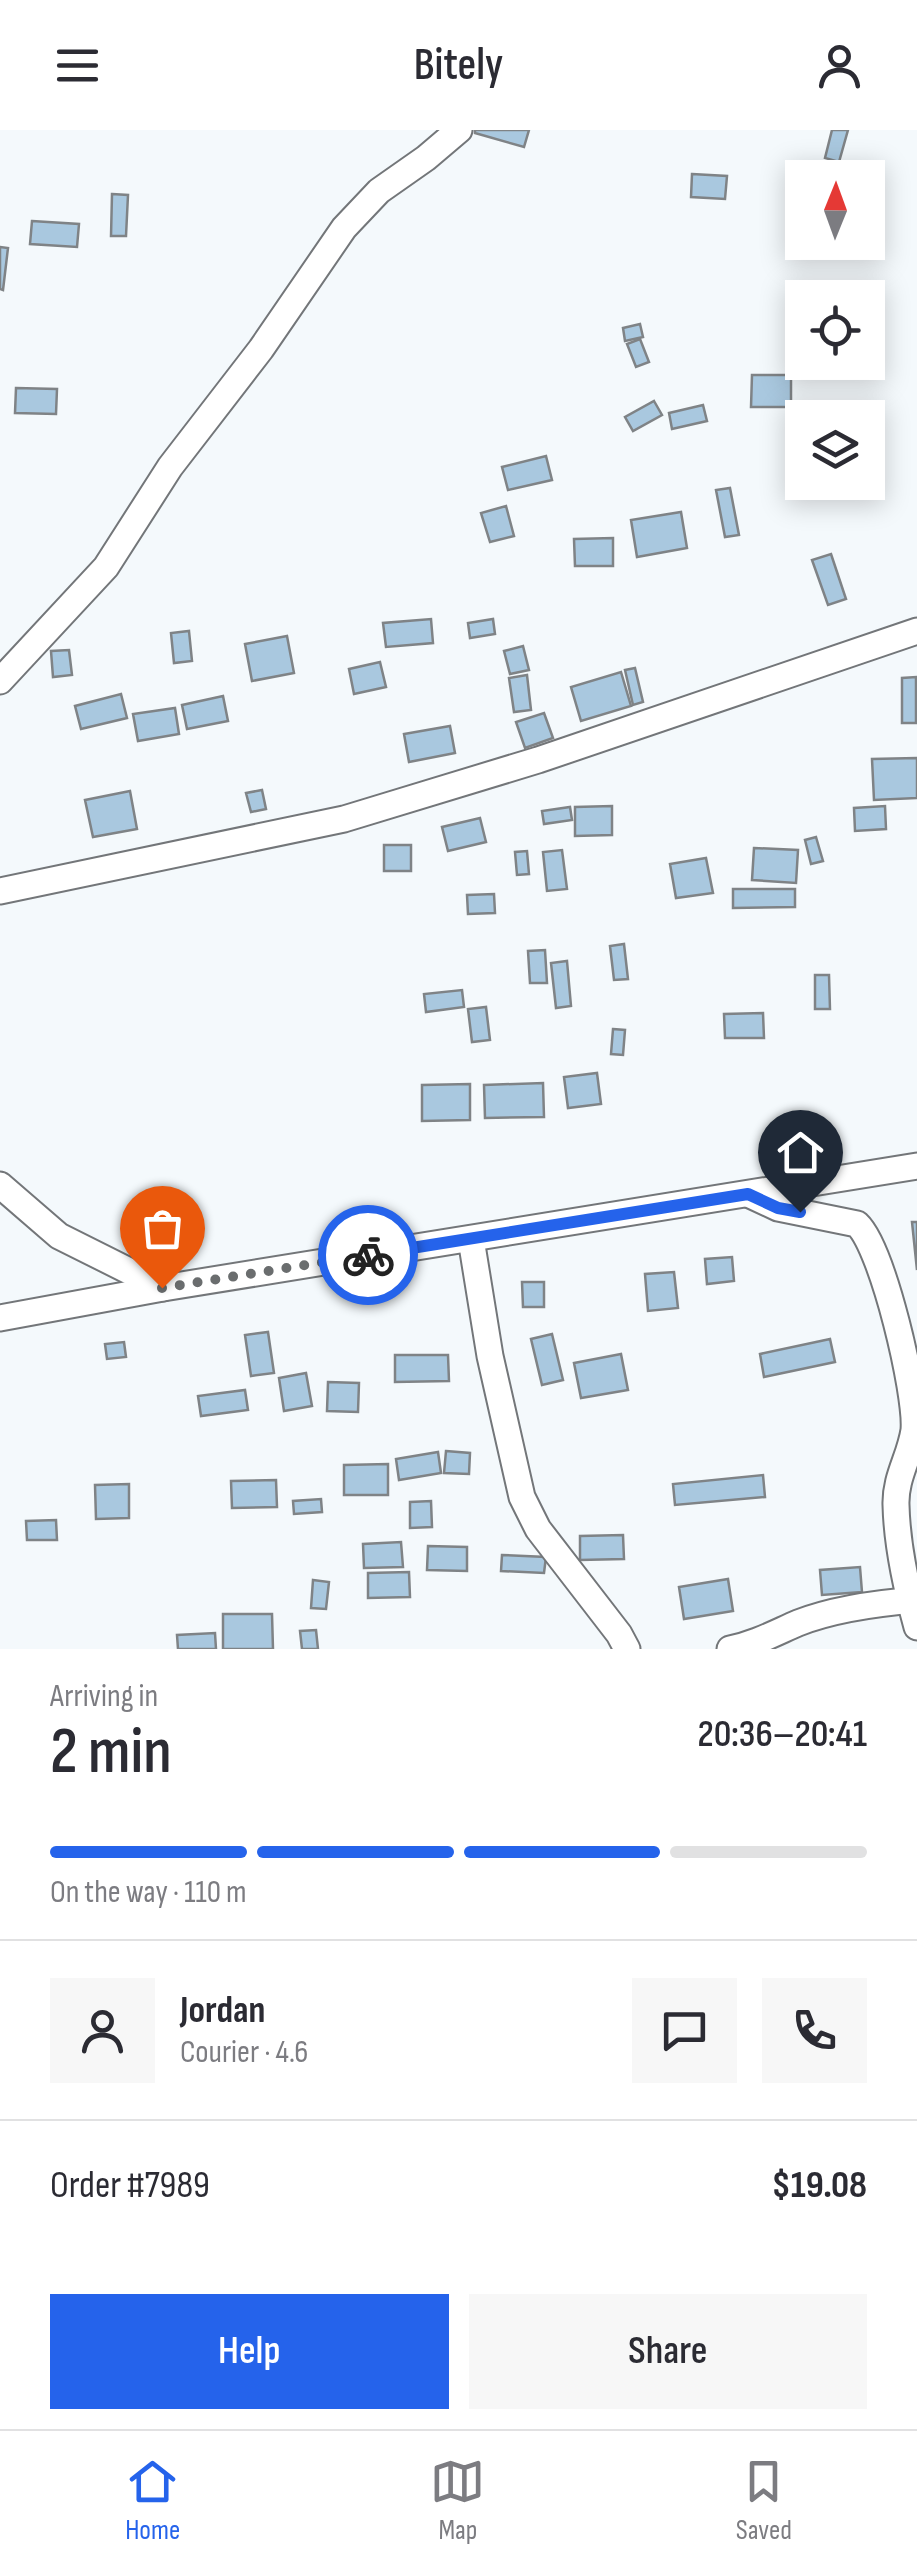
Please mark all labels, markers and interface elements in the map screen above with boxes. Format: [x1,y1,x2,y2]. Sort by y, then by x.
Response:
icon: menu [50,38,105,93]
text: Bitely [414,38,503,93]
icon: person [812,38,867,93]
north arrow [785,160,885,260]
map controls [785,160,885,500]
button: locate [785,280,885,380]
button: layers [785,400,885,500]
pin [758,1110,843,1213]
icon: home [773,1125,828,1180]
pin [120,1186,205,1289]
icon: bag [135,1201,190,1256]
courier [318,1205,418,1305]
icon: bike [341,1228,396,1283]
text: Arriving in [50,1677,158,1716]
text: 20:36–20:41 [698,1712,867,1757]
text: 2 min [50,1714,172,1792]
text: On the way · 110 m [50,1873,247,1912]
button: person [50,1978,155,2083]
button: chat [632,1978,737,2083]
button: phone [762,1978,867,2083]
text: Jordan [180,1988,265,2033]
text: Courier · 4.6 [180,2033,308,2072]
text: Order #7989 [50,2163,210,2208]
text: $19.08 [771,2163,867,2208]
button: Help [50,2294,449,2409]
button: Share [469,2294,867,2409]
tab: Home [125,2454,180,2547]
tab: Map [430,2454,485,2547]
tab: Saved [736,2454,792,2547]

